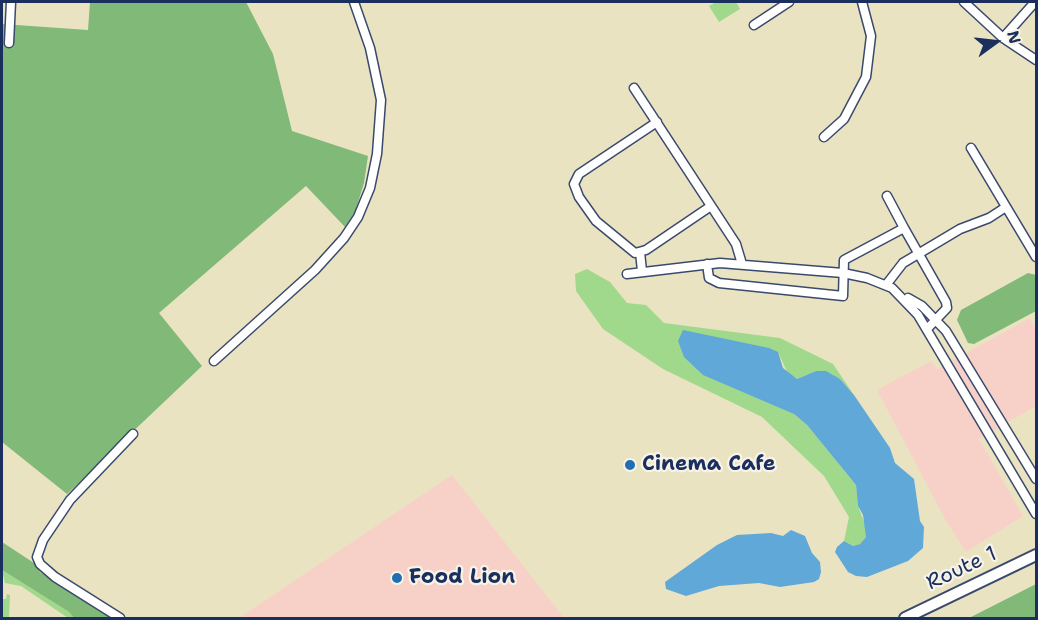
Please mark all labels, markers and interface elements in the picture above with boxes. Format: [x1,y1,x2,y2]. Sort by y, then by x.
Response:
north arrow [966,12,1026,72]
text: N [1002,28,1026,46]
place label: Cinema Cafe [642,452,776,478]
marker: Cinema Cafe [623,458,637,472]
street label: Route 1 [923,542,1001,596]
place label: Food Lion [409,565,515,591]
marker: Food Lion [390,571,404,585]

